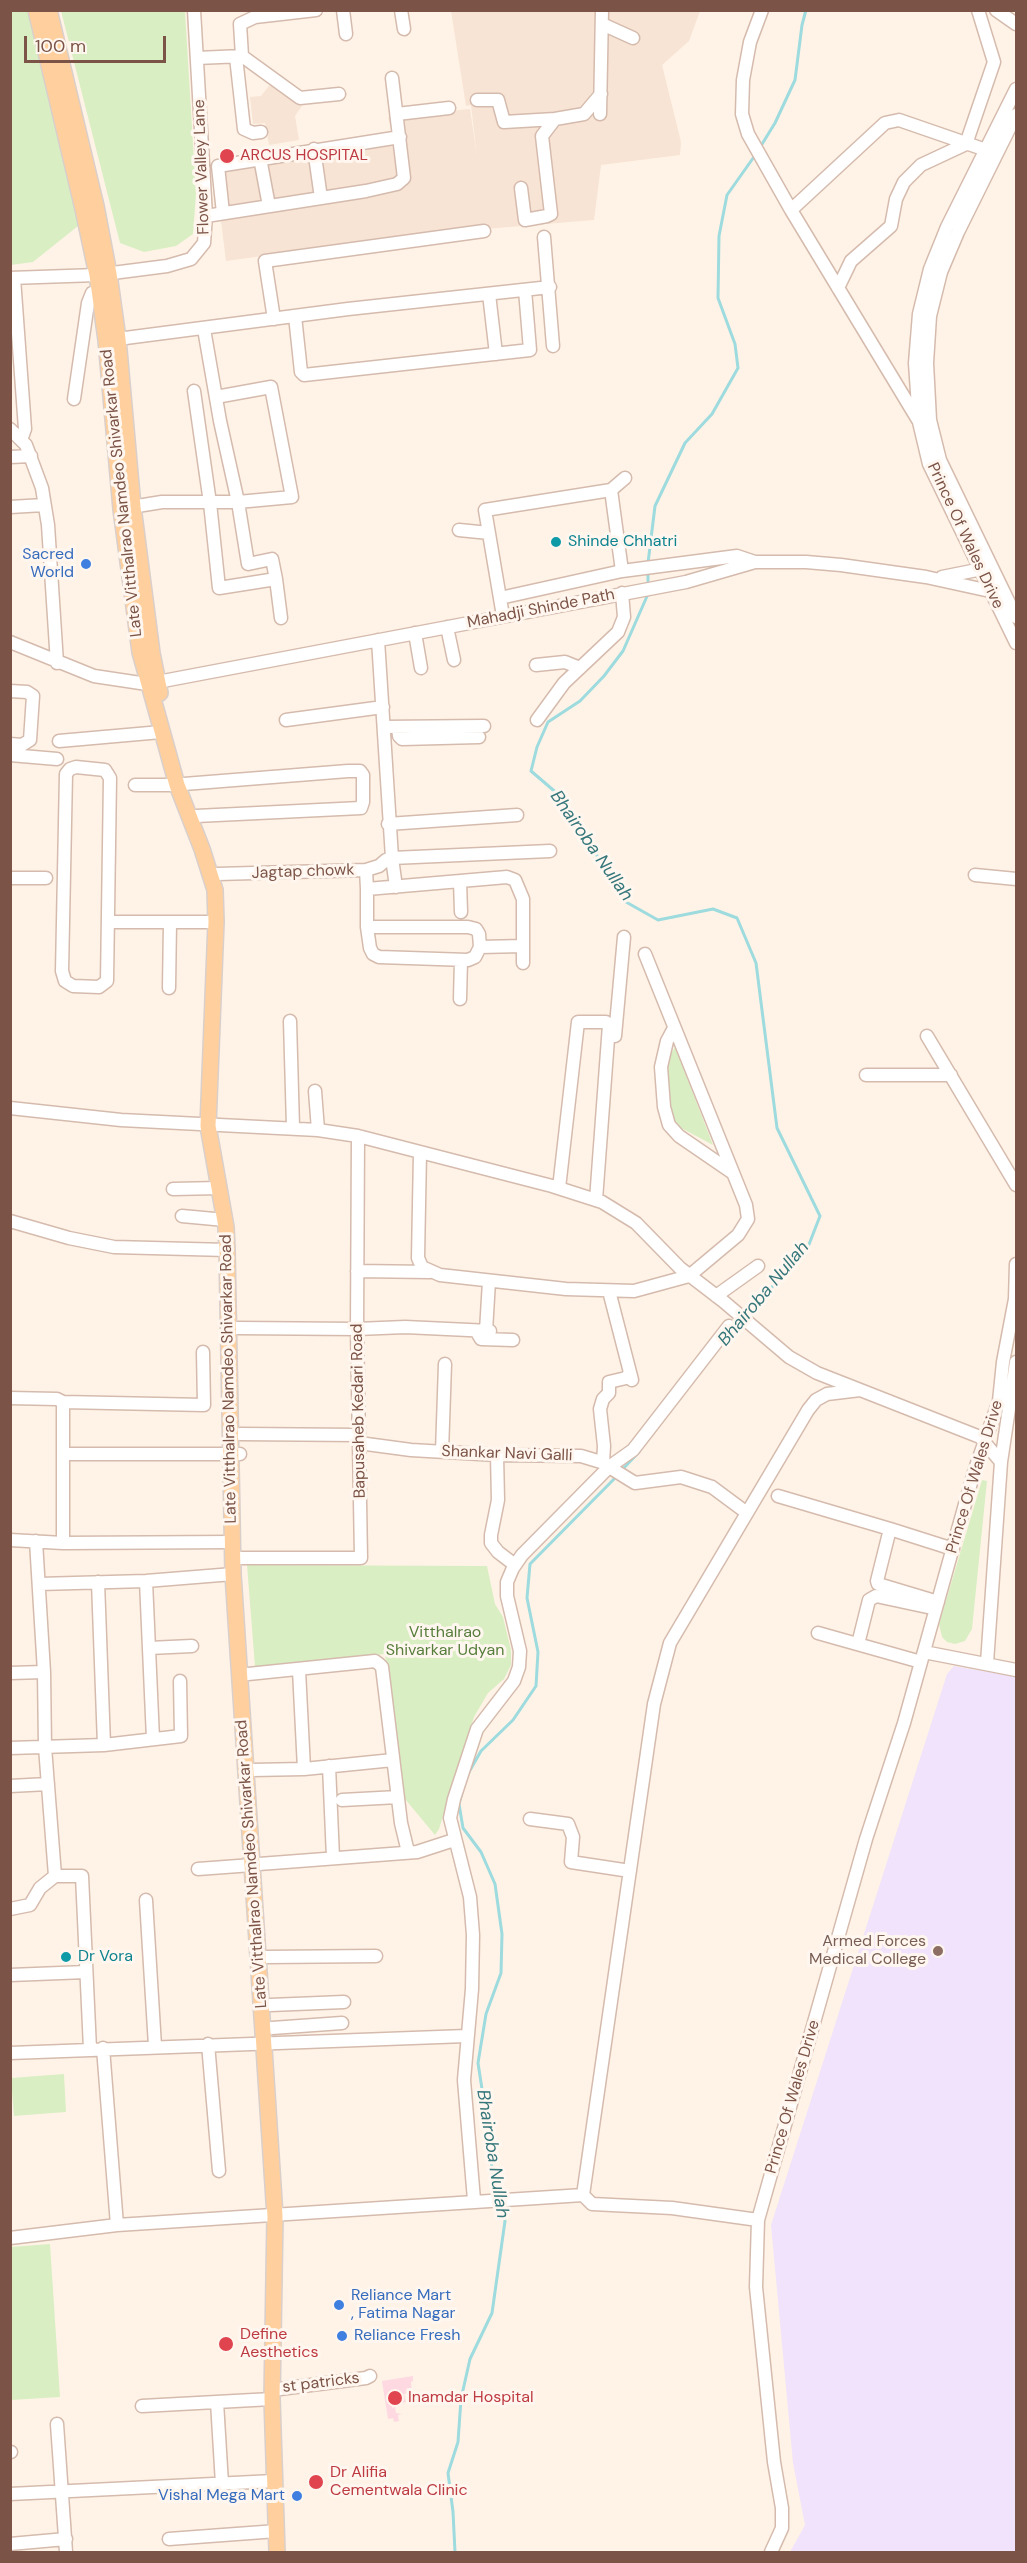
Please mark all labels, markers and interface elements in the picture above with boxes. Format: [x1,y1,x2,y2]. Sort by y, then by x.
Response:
scale bar [27,24,170,62]
text: 100 m [35,34,86,58]
street label: Flower Valley Lane [190,99,214,235]
place label: ARCUS HOSPITAL [240,146,368,166]
marker: ARCUS HOSPITAL [218,147,236,165]
street label: Late Vitthalrao Namdeo Shivarkar Road [97,348,147,638]
street label: Prince Of Wales Drive [923,460,1007,612]
place label: Shinde Chhatri [568,532,677,552]
marker: Shinde Chhatri [549,535,563,549]
place label: Sacred World [22,545,74,583]
marker: Sacred World [79,557,93,571]
street label: Mahadji Shinde Path [466,585,616,633]
water label: Bhairoba Nullah [545,787,637,905]
street label: Jagtap chowk [251,861,355,883]
street label: Late Vitthalrao Namdeo Shivarkar Road [217,1234,241,1524]
water label: Bhairoba Nullah [714,1237,814,1351]
street label: Bapusaheb Kedari Road [348,1323,370,1499]
street label: Prince Of Wales Drive [943,1398,1007,1556]
street label: Shankar Navi Galli [441,1442,573,1466]
park label: Vitthalrao Shivarkar Udyan [386,1623,504,1661]
street label: Late Vitthalrao Namdeo Shivarkar Road [232,1719,272,2009]
place label: Armed Forces Medical College [809,1932,926,1970]
marker: Armed Forces Medical College [931,1944,945,1958]
place label: Dr Vora [78,1947,133,1967]
marker: Dr Vora [59,1950,73,1964]
street label: Prince Of Wales Drive [762,2018,824,2176]
water label: Bhairoba Nullah [471,2088,513,2220]
place label: Reliance Mart , Fatima Nagar [351,2286,455,2324]
marker: Reliance Mart , Fatima Nagar [332,2298,346,2312]
place label: Define Aesthetics [240,2325,319,2363]
place label: Reliance Fresh [354,2326,460,2346]
marker: Reliance Fresh [335,2329,349,2343]
marker: Define Aesthetics [217,2335,235,2353]
street label: st patricks [281,2369,361,2397]
place label: Inamdar Hospital [408,2388,534,2408]
marker: Inamdar Hospital [386,2389,404,2407]
place label: Dr Alifia Cementwala Clinic [330,2463,468,2501]
marker: Dr Alifia Cementwala Clinic [307,2473,325,2491]
place label: Vishal Mega Mart [158,2486,285,2506]
marker: Vishal Mega Mart [290,2489,304,2503]

